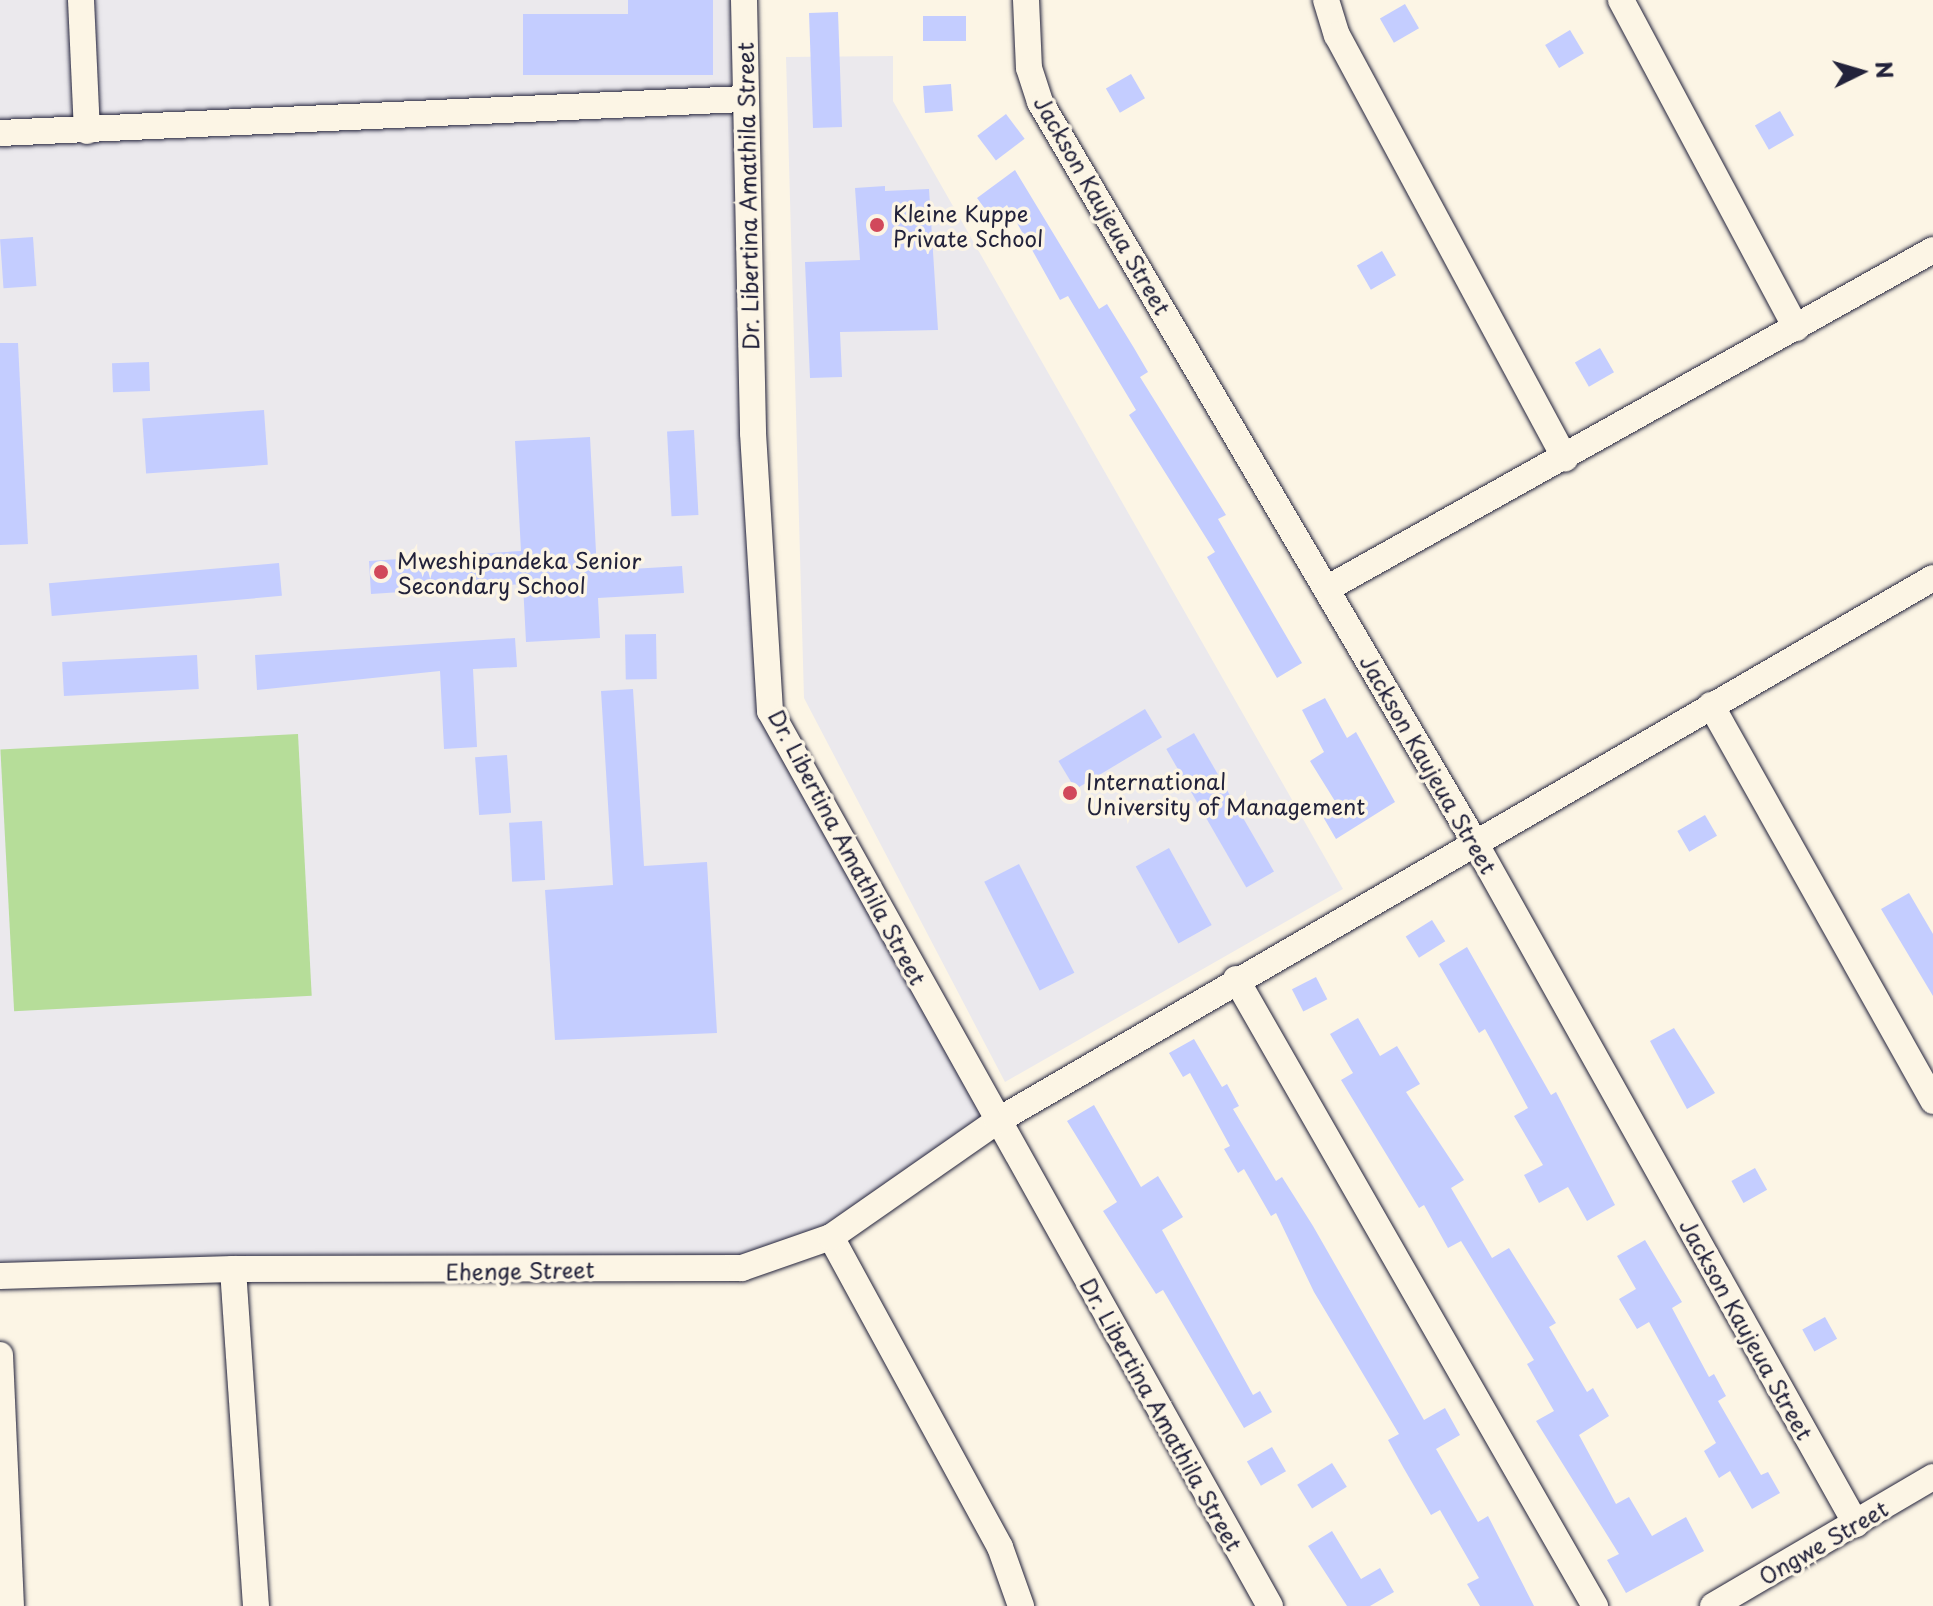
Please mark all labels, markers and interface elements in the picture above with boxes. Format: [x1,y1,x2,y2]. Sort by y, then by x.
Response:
north arrow [1821,32,1901,112]
street label: Dr. Libertina Amathila Street [731,40,763,352]
text: N [1868,60,1903,80]
street label: Jackson Kaujeua Street [1030,91,1176,319]
place label: Kleine Kuppe Private School [893,199,1044,250]
marker: Kleine Kuppe Private School [868,216,886,234]
place label: Mweshipandeka Senior Secondary School [397,546,642,598]
marker: Mweshipandeka Senior Secondary School [372,563,390,581]
street label: Jackson Kaujeua Street [1356,650,1502,878]
street label: Dr. Libertina Amathila Street [763,703,933,991]
place label: International University of Management [1086,767,1366,818]
marker: International University of Management [1061,784,1079,802]
street label: Jackson Kaujeua Street [1676,1215,1818,1443]
street label: Ehenge Street [445,1256,595,1284]
street label: Dr. Libertina Amathila Street [1075,1271,1249,1557]
street label: Ongwe Street [1754,1494,1892,1590]

